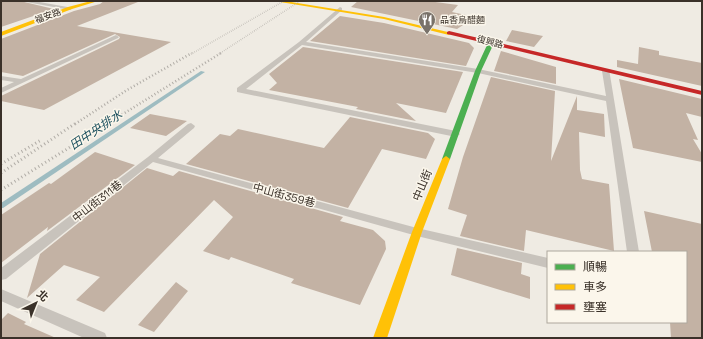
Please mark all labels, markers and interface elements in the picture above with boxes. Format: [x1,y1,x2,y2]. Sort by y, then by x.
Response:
street label: 福安路 [33,6,63,26]
restaurant icon: 品香烏醋麵 [417,10,437,35]
place label: 品香烏醋麵 [440,14,485,26]
street label: 復興路 [475,33,505,51]
water label: 田中央排水 [67,106,126,153]
street label: 中山街 [409,167,435,203]
street label: 中山街311巷 [69,177,125,225]
street label: 中山街359巷 [251,180,317,210]
legend [547,251,687,323]
text: 順暢 [583,259,607,275]
text: 車多 [583,279,607,295]
north arrow [16,283,56,323]
text: 北 [34,287,52,305]
text: 壅塞 [583,299,607,315]

